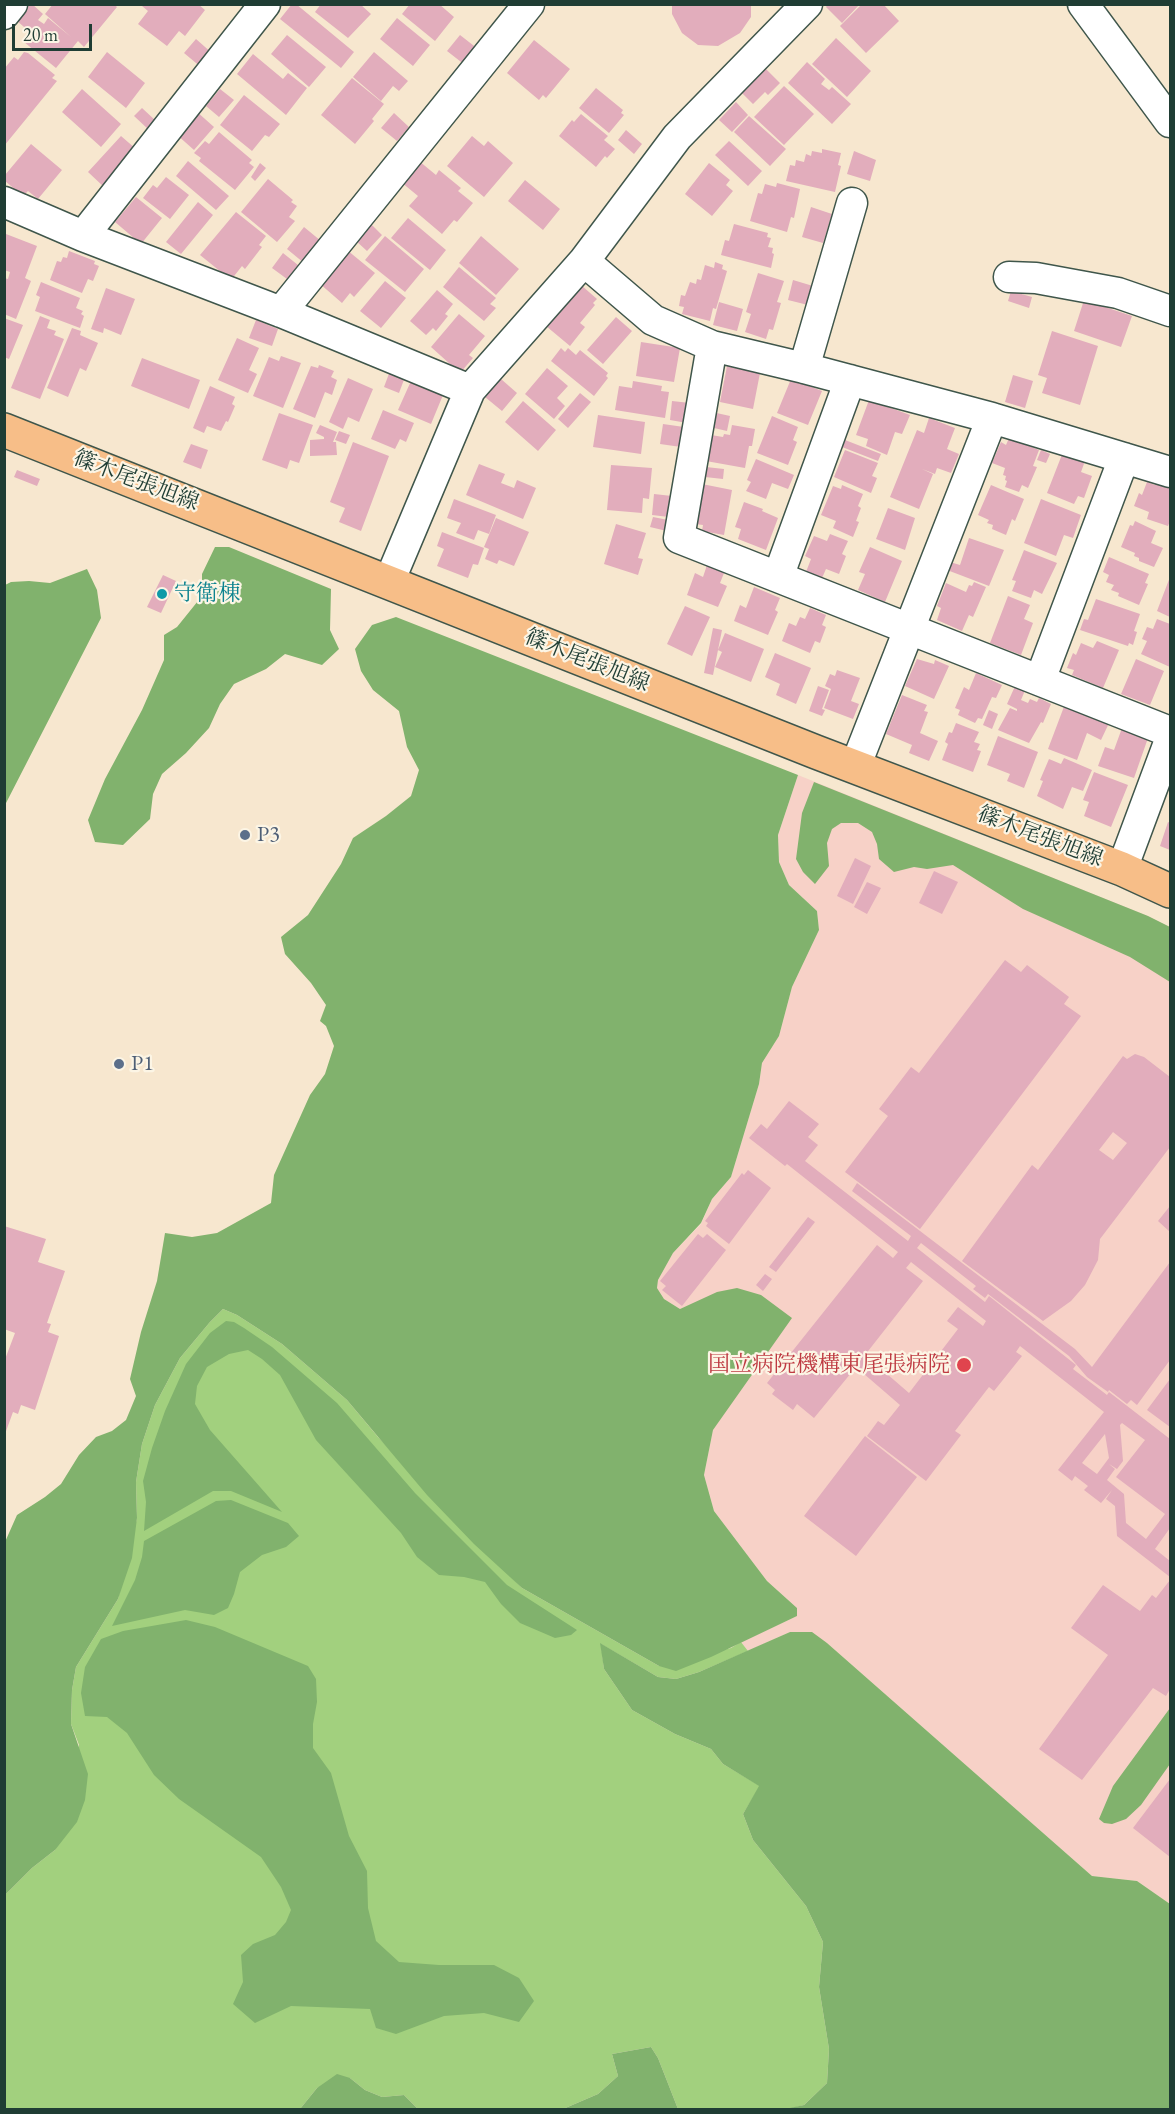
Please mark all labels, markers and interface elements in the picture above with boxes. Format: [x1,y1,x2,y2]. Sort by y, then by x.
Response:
scale bar [15,12,94,50]
text: 20 m [23,23,58,46]
street label: 篠木尾張旭線 [70,445,202,517]
place label: 守衛棟 [174,581,240,607]
marker: 守衛棟 [155,587,169,601]
street label: 篠木尾張旭線 [521,624,653,698]
street label: 篠木尾張旭線 [974,801,1106,873]
place label: P3 [257,822,280,848]
marker: P3 [238,828,252,842]
place label: P1 [131,1051,154,1077]
marker: P1 [112,1057,126,1071]
place label: 国立病院機構東尾張病院 [708,1352,950,1378]
marker: 国立病院機構東尾張病院 [955,1356,973,1374]

